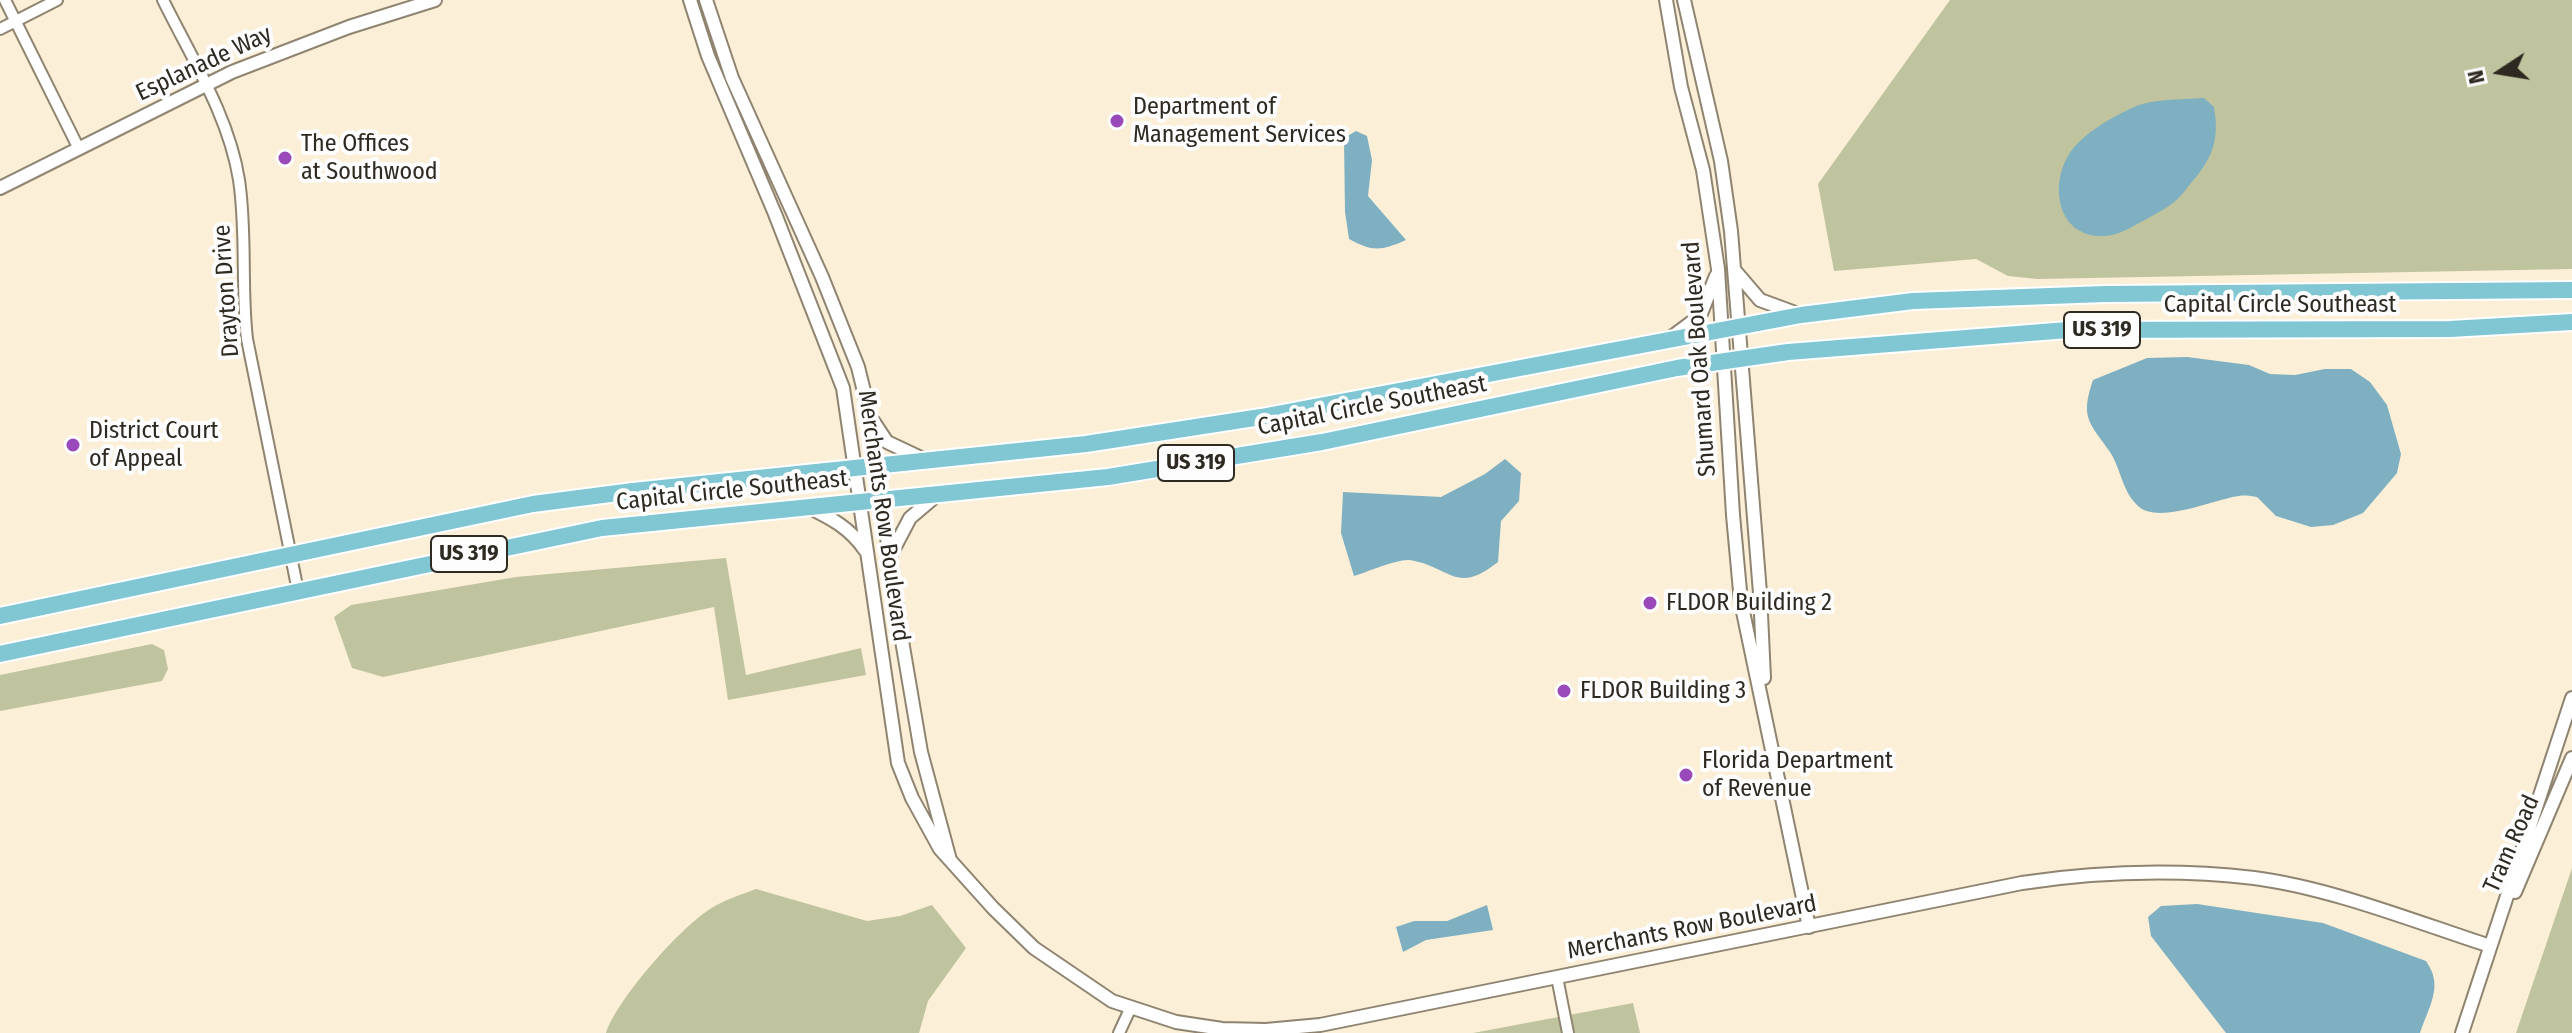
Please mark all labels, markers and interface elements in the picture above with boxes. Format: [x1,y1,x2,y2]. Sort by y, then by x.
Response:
street label: Esplanade Way [132,20,276,108]
north arrow [2460,32,2540,112]
text: N [2461,68,2491,86]
place label: Department of Management Services [1133,93,1346,149]
marker: Department of Management Services [1108,112,1126,130]
place label: The Offices at Southwood [301,130,438,186]
marker: The Offices at Southwood [276,149,294,167]
street label: Drayton Drive [208,224,246,358]
street label: Shumard Oak Boulevard [1677,240,1723,478]
street label: Capital Circle Southeast [2164,291,2396,319]
road number: US 319 [2064,312,2140,348]
street label: Capital Circle Southeast [1255,370,1489,442]
street label: Merchants Row Boulevard [851,389,915,643]
place label: District Court of Appeal [89,417,218,473]
marker: District Court of Appeal [64,436,82,454]
road number: US 319 [1158,445,1234,481]
street label: Capital Circle Southeast [615,465,849,517]
road number: US 319 [431,536,507,572]
place label: FLDOR Building 2 [1666,589,1832,617]
marker: FLDOR Building 2 [1641,594,1659,612]
place label: FLDOR Building 3 [1580,677,1746,705]
marker: FLDOR Building 3 [1555,682,1573,700]
place label: Florida Department of Revenue [1702,747,1893,803]
marker: Florida Department of Revenue [1677,766,1695,784]
street label: Tram Road [2478,791,2546,897]
street label: Merchants Row Boulevard [1565,890,1819,966]

